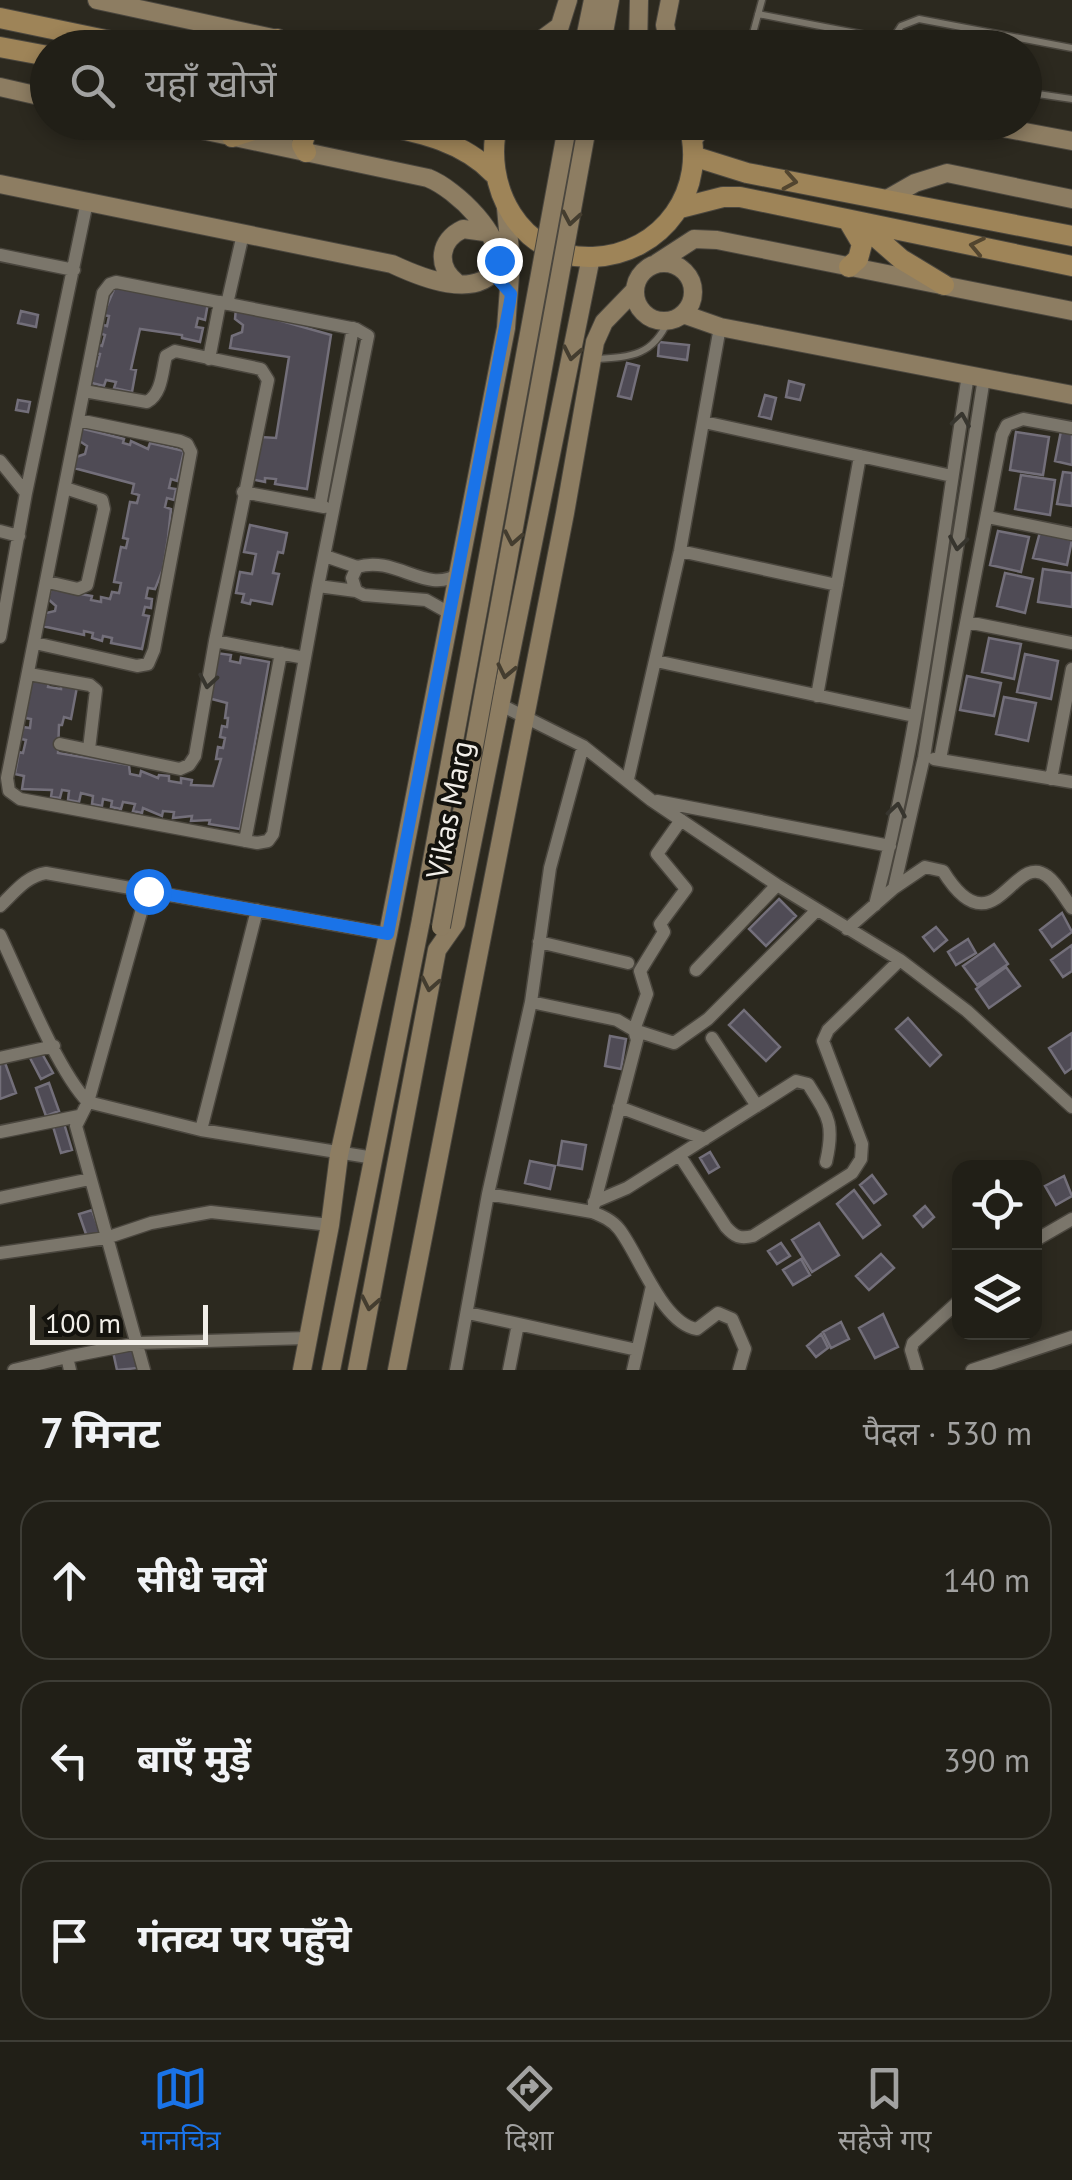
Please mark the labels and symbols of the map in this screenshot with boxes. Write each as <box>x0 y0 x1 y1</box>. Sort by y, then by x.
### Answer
one-way arrow <box>781 169 798 190</box>
one-way arrow <box>561 210 582 227</box>
one-way arrow <box>968 237 985 258</box>
route end <box>477 238 523 284</box>
one-way arrow <box>562 344 583 361</box>
one-way arrow <box>949 412 970 429</box>
one-way arrow <box>504 530 525 547</box>
one-way arrow <box>948 535 969 551</box>
one-way arrow <box>497 662 518 679</box>
one-way arrow <box>198 673 219 689</box>
street label: Vikas Marg <box>416 737 481 883</box>
one-way arrow <box>886 802 907 818</box>
route start <box>126 869 172 915</box>
one-way arrow <box>420 976 441 992</box>
one-way arrow <box>360 1295 381 1312</box>
scale bar <box>30 1300 208 1344</box>

